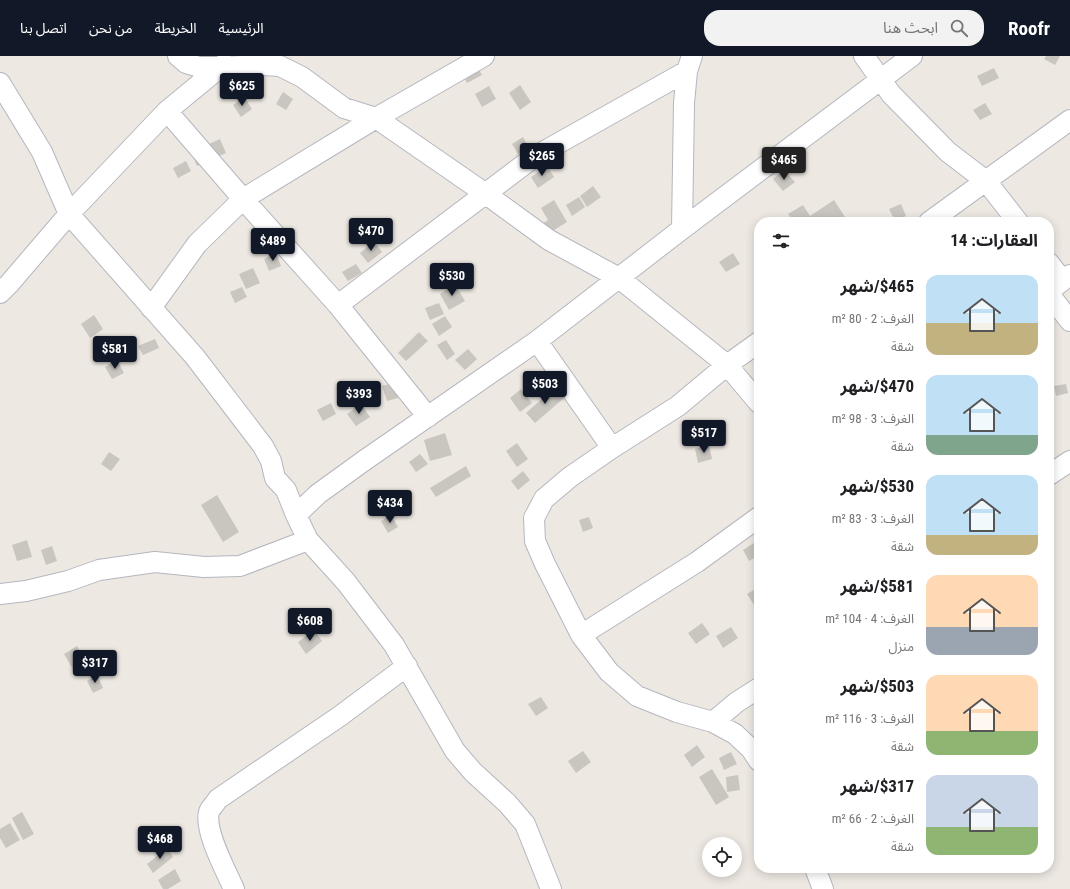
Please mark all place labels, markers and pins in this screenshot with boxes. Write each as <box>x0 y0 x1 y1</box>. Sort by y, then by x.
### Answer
pin: $625 <box>218 73 266 107</box>
pin: $265 <box>518 143 566 177</box>
pin: $465 <box>760 147 808 181</box>
pin: $470 <box>347 218 395 252</box>
pin: $489 <box>249 228 297 262</box>
pin: $530 <box>428 263 476 297</box>
pin: $581 <box>91 336 139 370</box>
pin: $503 <box>521 371 569 405</box>
pin: $393 <box>335 381 383 415</box>
pin: $517 <box>680 420 728 454</box>
pin: $434 <box>366 490 414 524</box>
pin: $608 <box>286 608 334 642</box>
pin: $317 <box>71 650 119 684</box>
pin: $468 <box>136 826 184 860</box>

